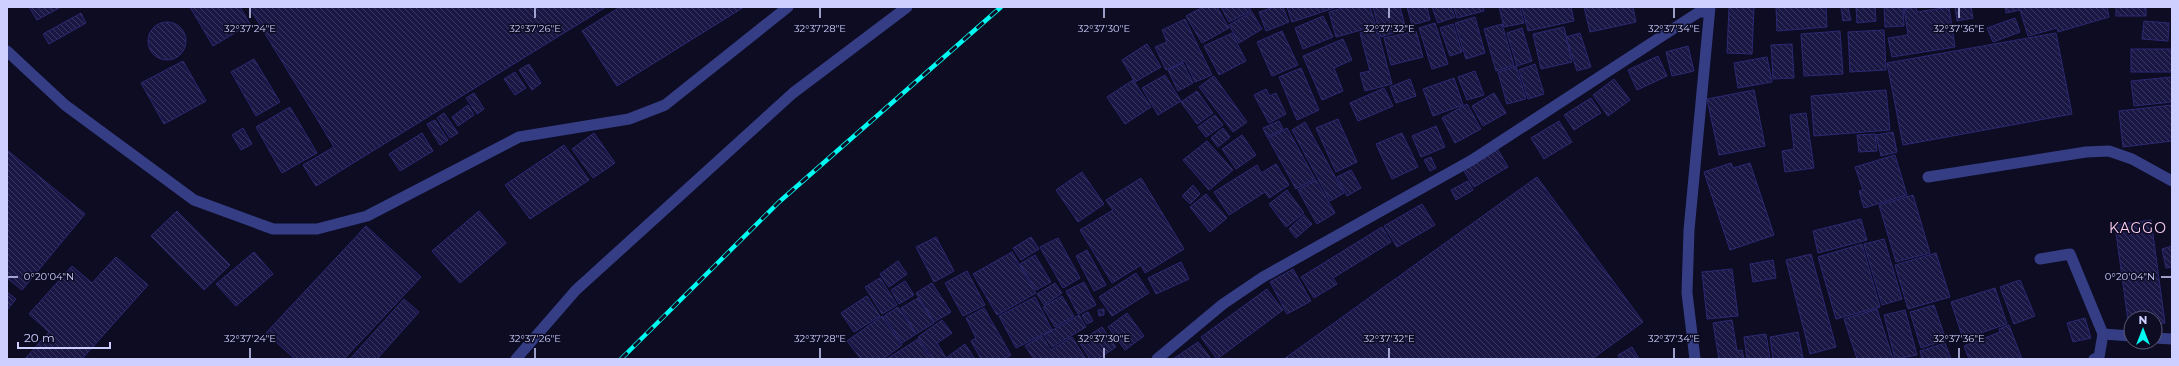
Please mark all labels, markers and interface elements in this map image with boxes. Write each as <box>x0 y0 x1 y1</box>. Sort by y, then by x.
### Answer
text: 32°37'24"E <box>224 22 276 35</box>
text: 32°37'26"E <box>509 22 561 35</box>
text: 32°37'28"E <box>794 22 846 35</box>
text: 32°37'30"E <box>1078 22 1130 35</box>
text: 32°37'32"E <box>1363 22 1415 35</box>
text: 32°37'34"E <box>1648 22 1700 35</box>
text: 32°37'36"E <box>1933 22 1985 35</box>
district label: KAGGO <box>2109 219 2167 237</box>
text: 0°20'04"N <box>24 270 74 283</box>
text: 0°20'04"N <box>2105 270 2155 283</box>
north arrow <box>2123 310 2163 350</box>
text: N <box>2139 313 2147 327</box>
scale bar <box>18 324 110 350</box>
text: 20 m <box>24 330 55 345</box>
text: 32°37'24"E <box>224 332 276 345</box>
text: 32°37'26"E <box>509 332 561 345</box>
text: 32°37'28"E <box>794 332 846 345</box>
text: 32°37'30"E <box>1078 332 1130 345</box>
text: 32°37'32"E <box>1363 332 1415 345</box>
text: 32°37'34"E <box>1648 332 1700 345</box>
text: 32°37'36"E <box>1933 332 1985 345</box>

